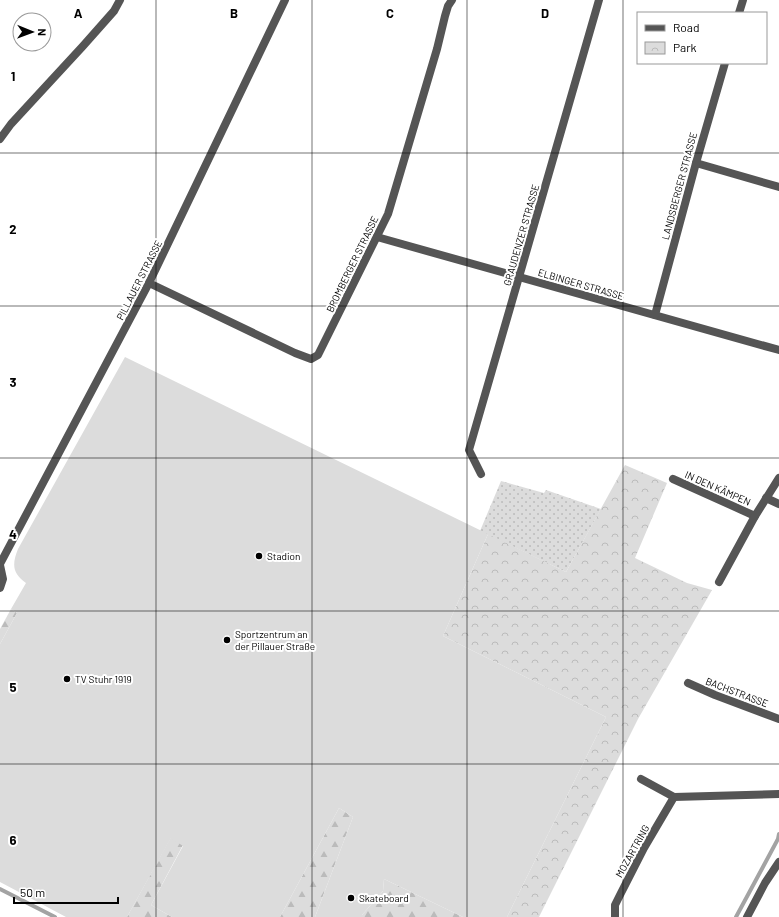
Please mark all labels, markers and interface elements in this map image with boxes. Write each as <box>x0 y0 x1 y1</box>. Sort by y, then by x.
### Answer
text: A <box>74 5 83 21</box>
text: B <box>230 5 238 21</box>
text: C <box>386 5 394 21</box>
text: D <box>541 5 549 21</box>
north arrow <box>12 12 52 52</box>
legend <box>637 12 767 64</box>
text: Road <box>673 20 700 34</box>
text: N <box>36 28 49 36</box>
text: Park <box>673 40 697 54</box>
text: 1 <box>11 68 15 84</box>
street label: LANDSBERGER STRASSE <box>659 131 699 241</box>
street label: GRAUDENZER STRASSE <box>501 183 541 287</box>
street label: BROMBERGER STRASSE <box>323 214 381 314</box>
text: 2 <box>9 221 17 237</box>
street label: PILLAUER STRASSE <box>114 238 164 322</box>
street label: ELBINGER STRASSE <box>537 266 625 302</box>
text: 3 <box>9 374 17 390</box>
street label: IN DEN KÄMPEN <box>683 468 753 508</box>
text: 4 <box>9 526 17 542</box>
place label: Stadion <box>267 550 300 562</box>
marker: Stadion <box>254 551 264 561</box>
place label: Sportzentrum an der Pillauer Straße <box>235 628 315 652</box>
marker: Sportzentrum an der Pillauer Straße <box>222 635 232 645</box>
place label: TV Stuhr 1919 <box>75 673 132 685</box>
marker: TV Stuhr 1919 <box>62 674 72 684</box>
street label: BACHSTRASSE <box>704 675 770 709</box>
text: 5 <box>9 679 17 695</box>
street label: MOZARTRING <box>613 823 651 879</box>
text: 6 <box>10 832 17 848</box>
scale bar <box>14 879 118 905</box>
text: 50 m <box>20 885 45 899</box>
place label: Skateboard <box>359 892 409 904</box>
marker: Skateboard <box>346 893 356 903</box>

